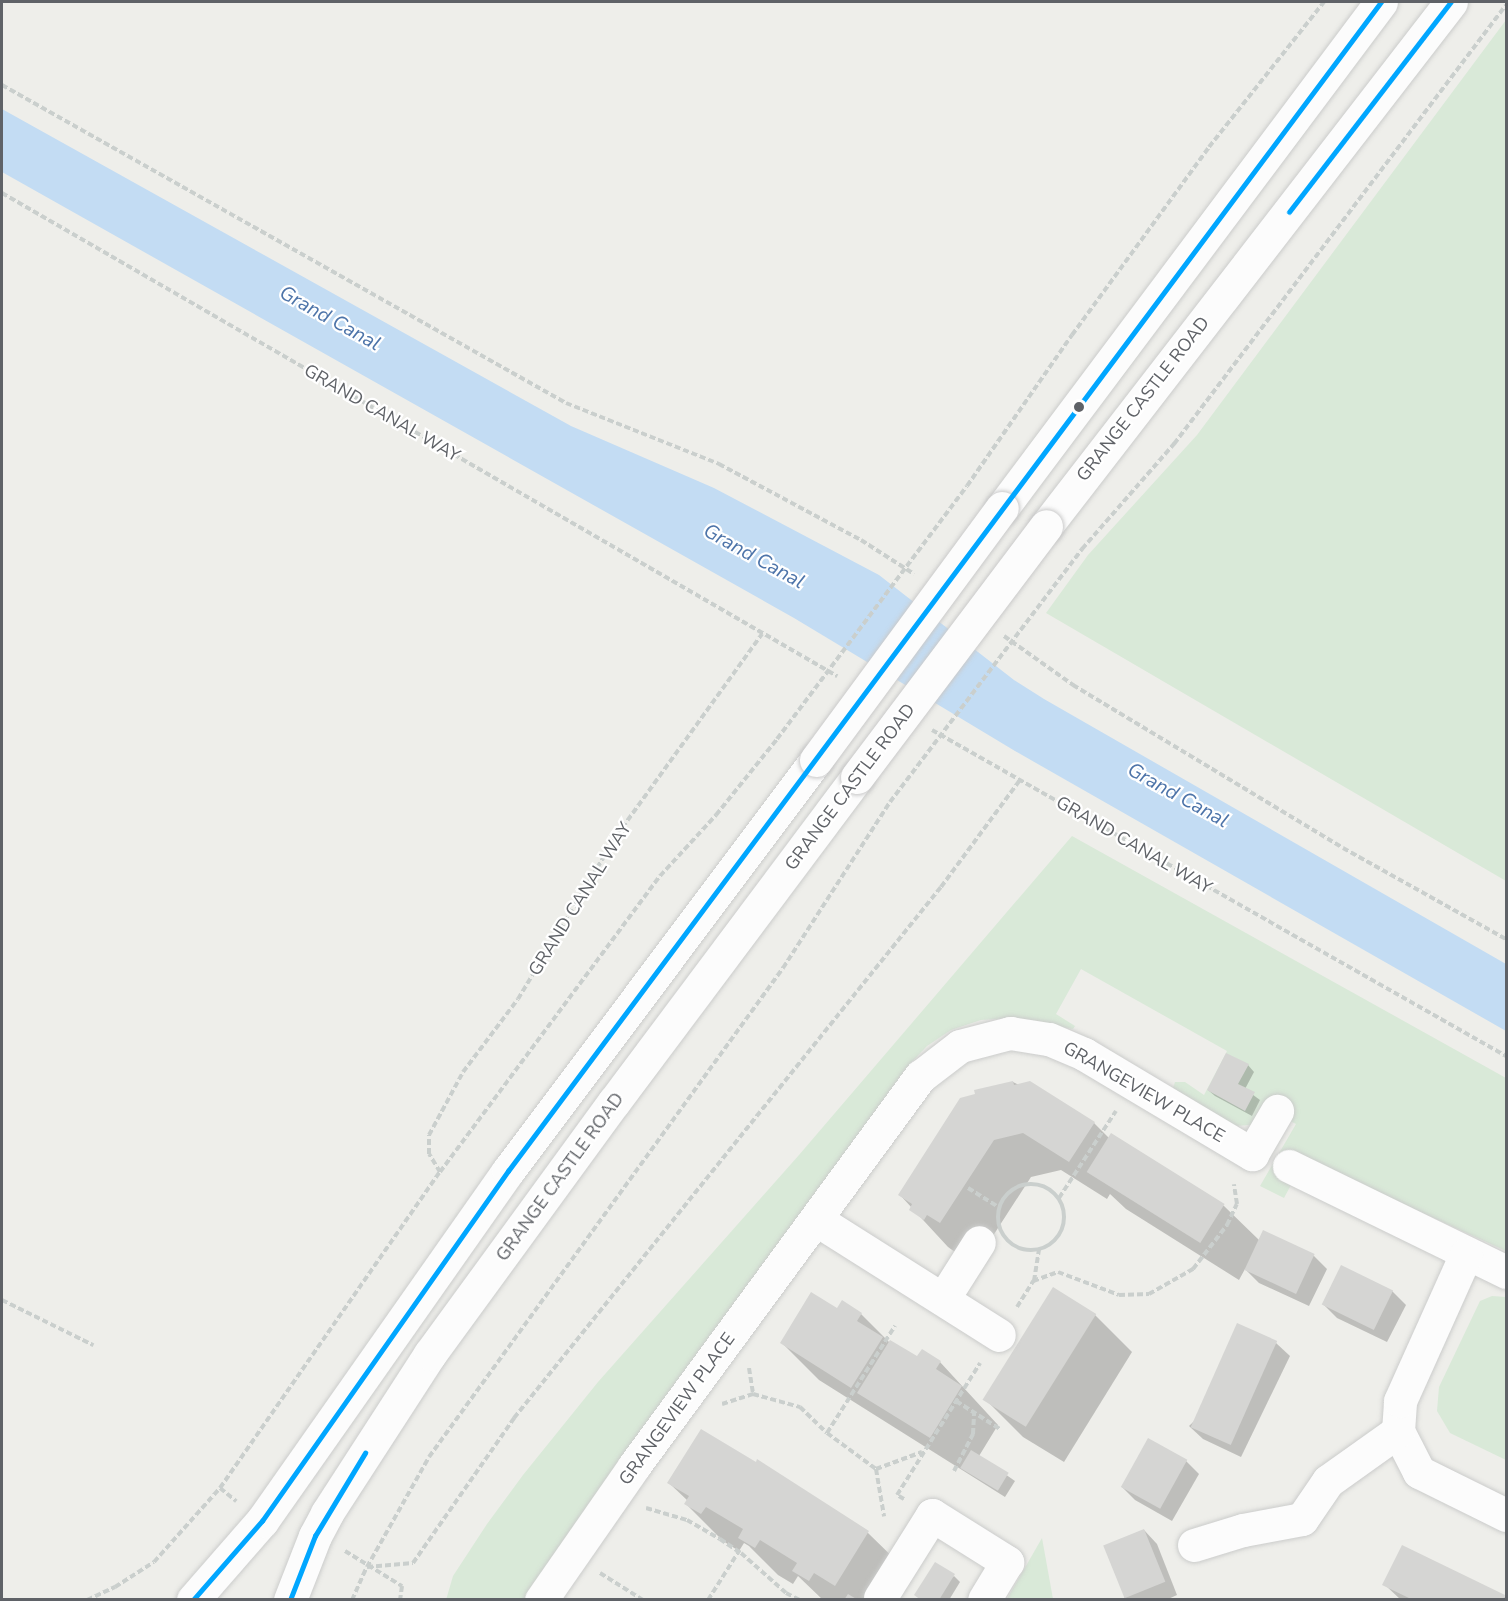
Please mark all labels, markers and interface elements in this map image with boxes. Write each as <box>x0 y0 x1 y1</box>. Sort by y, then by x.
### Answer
water label: Grand Canal <box>275 280 385 356</box>
street label: GRANGE CASTLE ROAD <box>1072 312 1214 486</box>
street label: GRAND CANAL WAY <box>300 359 464 467</box>
unlabelled marker <box>1073 401 1085 413</box>
water label: Grand Canal <box>699 518 809 594</box>
street label: GRANGE CASTLE ROAD <box>780 699 920 875</box>
water label: Grand Canal <box>1123 757 1233 833</box>
street label: GRAND CANAL WAY <box>1052 791 1216 899</box>
street label: GRAND CANAL WAY <box>524 818 636 980</box>
street label: GRANGEVIEW PLACE <box>1059 1037 1229 1147</box>
street label: GRANGE CASTLE ROAD <box>492 1089 628 1265</box>
street label: GRANGEVIEW PLACE <box>615 1329 739 1489</box>

